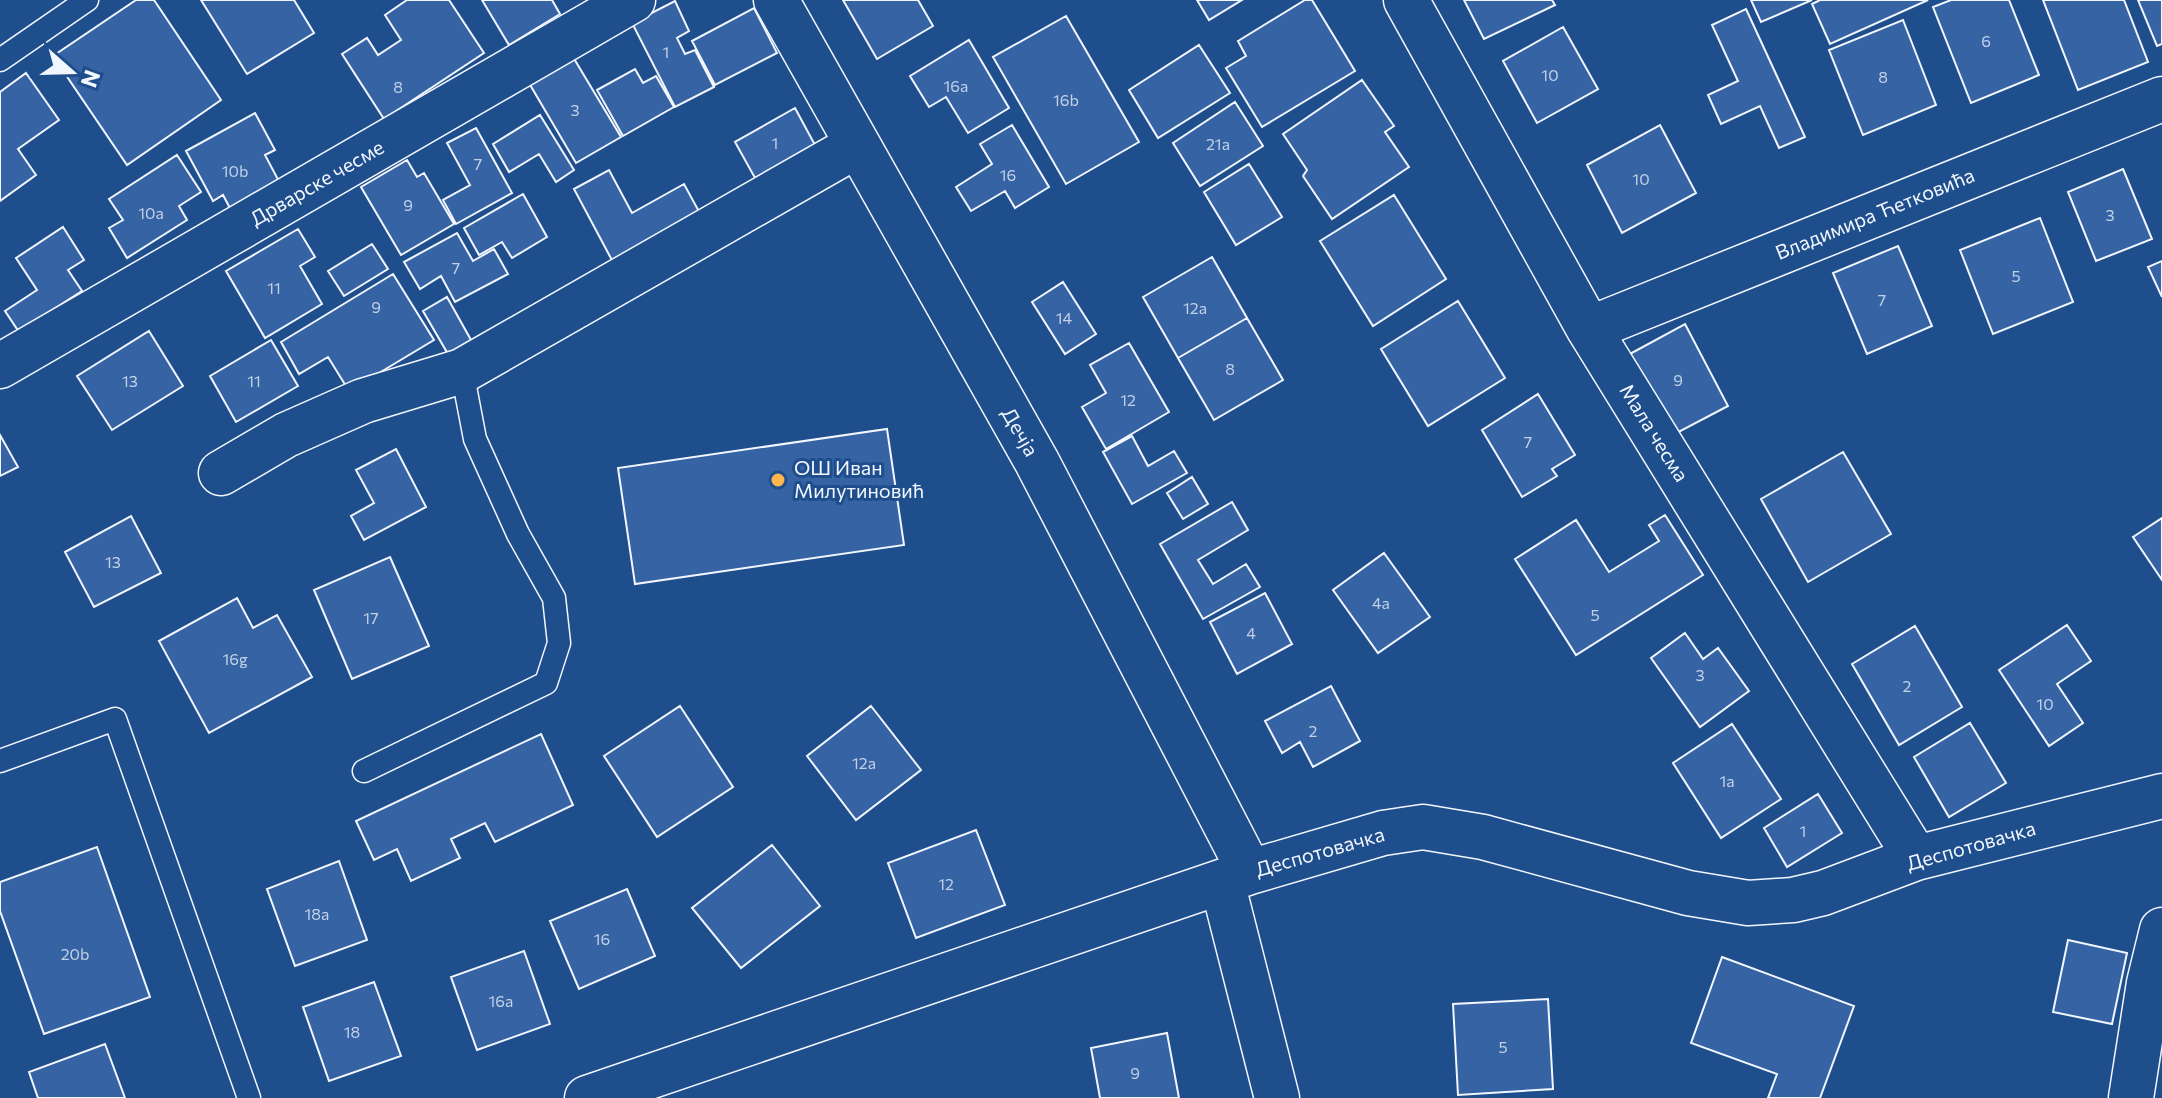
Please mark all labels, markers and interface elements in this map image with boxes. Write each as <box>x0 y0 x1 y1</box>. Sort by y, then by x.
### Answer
house number: 6 <box>1981 31 1991 50</box>
north arrow <box>32 32 112 112</box>
house number: 1 <box>663 42 669 61</box>
house number: 10 <box>1541 65 1559 84</box>
text: N <box>76 67 107 91</box>
house number: 8 <box>1878 67 1888 86</box>
house number: 16a <box>944 76 968 95</box>
house number: 8 <box>393 77 403 96</box>
house number: 16b <box>1053 90 1079 109</box>
house number: 3 <box>570 100 580 119</box>
house number: 1 <box>772 133 778 152</box>
street label: Дрварске чесме <box>245 134 388 230</box>
house number: 21a <box>1206 134 1230 153</box>
house number: 7 <box>474 154 482 173</box>
house number: 10b <box>222 161 248 180</box>
street label: Владимира Ћетковића <box>1772 162 1978 264</box>
house number: 16 <box>1000 165 1016 184</box>
house number: 10 <box>1632 169 1650 188</box>
house number: 9 <box>403 195 413 214</box>
house number: 10a <box>138 203 164 222</box>
house number: 3 <box>2105 205 2115 224</box>
house number: 7 <box>452 258 460 277</box>
house number: 5 <box>2011 266 2021 285</box>
house number: 11 <box>267 278 281 297</box>
house number: 7 <box>1878 290 1886 309</box>
house number: 9 <box>371 297 381 316</box>
house number: 12a <box>1183 298 1207 317</box>
house number: 14 <box>1056 308 1073 327</box>
house number: 8 <box>1225 359 1235 378</box>
house number: 9 <box>1673 370 1683 389</box>
house number: 13 <box>122 371 138 390</box>
house number: 11 <box>247 371 261 390</box>
street label: Мала чесма <box>1615 379 1694 486</box>
house number: 12 <box>1120 390 1136 409</box>
street label: Дечја <box>997 403 1044 460</box>
house number: 7 <box>1524 432 1532 451</box>
place label: ОШ Иван Милутиновић <box>794 455 924 502</box>
marker: ОШ Иван Милутиновић <box>769 471 787 489</box>
house number: 13 <box>105 552 121 571</box>
house number: 4a <box>1372 593 1390 612</box>
house number: 5 <box>1590 605 1600 624</box>
house number: 17 <box>363 608 379 627</box>
house number: 4 <box>1246 623 1256 642</box>
house number: 16g <box>222 649 248 668</box>
house number: 3 <box>1695 665 1705 684</box>
house number: 2 <box>1903 676 1912 695</box>
house number: 10 <box>2036 694 2054 713</box>
house number: 2 <box>1309 721 1318 740</box>
house number: 12a <box>852 753 876 772</box>
house number: 1a <box>1719 771 1735 790</box>
street label: Деспотовачка <box>1903 815 2038 875</box>
street label: Деспотовачка <box>1252 821 1387 881</box>
house number: 1 <box>1800 821 1806 840</box>
house number: 12 <box>938 874 954 893</box>
house number: 18a <box>305 904 329 923</box>
house number: 16 <box>594 929 610 948</box>
house number: 20b <box>61 944 89 963</box>
house number: 16a <box>489 991 513 1010</box>
house number: 18 <box>344 1022 360 1041</box>
house number: 5 <box>1498 1037 1508 1056</box>
house number: 9 <box>1130 1063 1140 1082</box>

